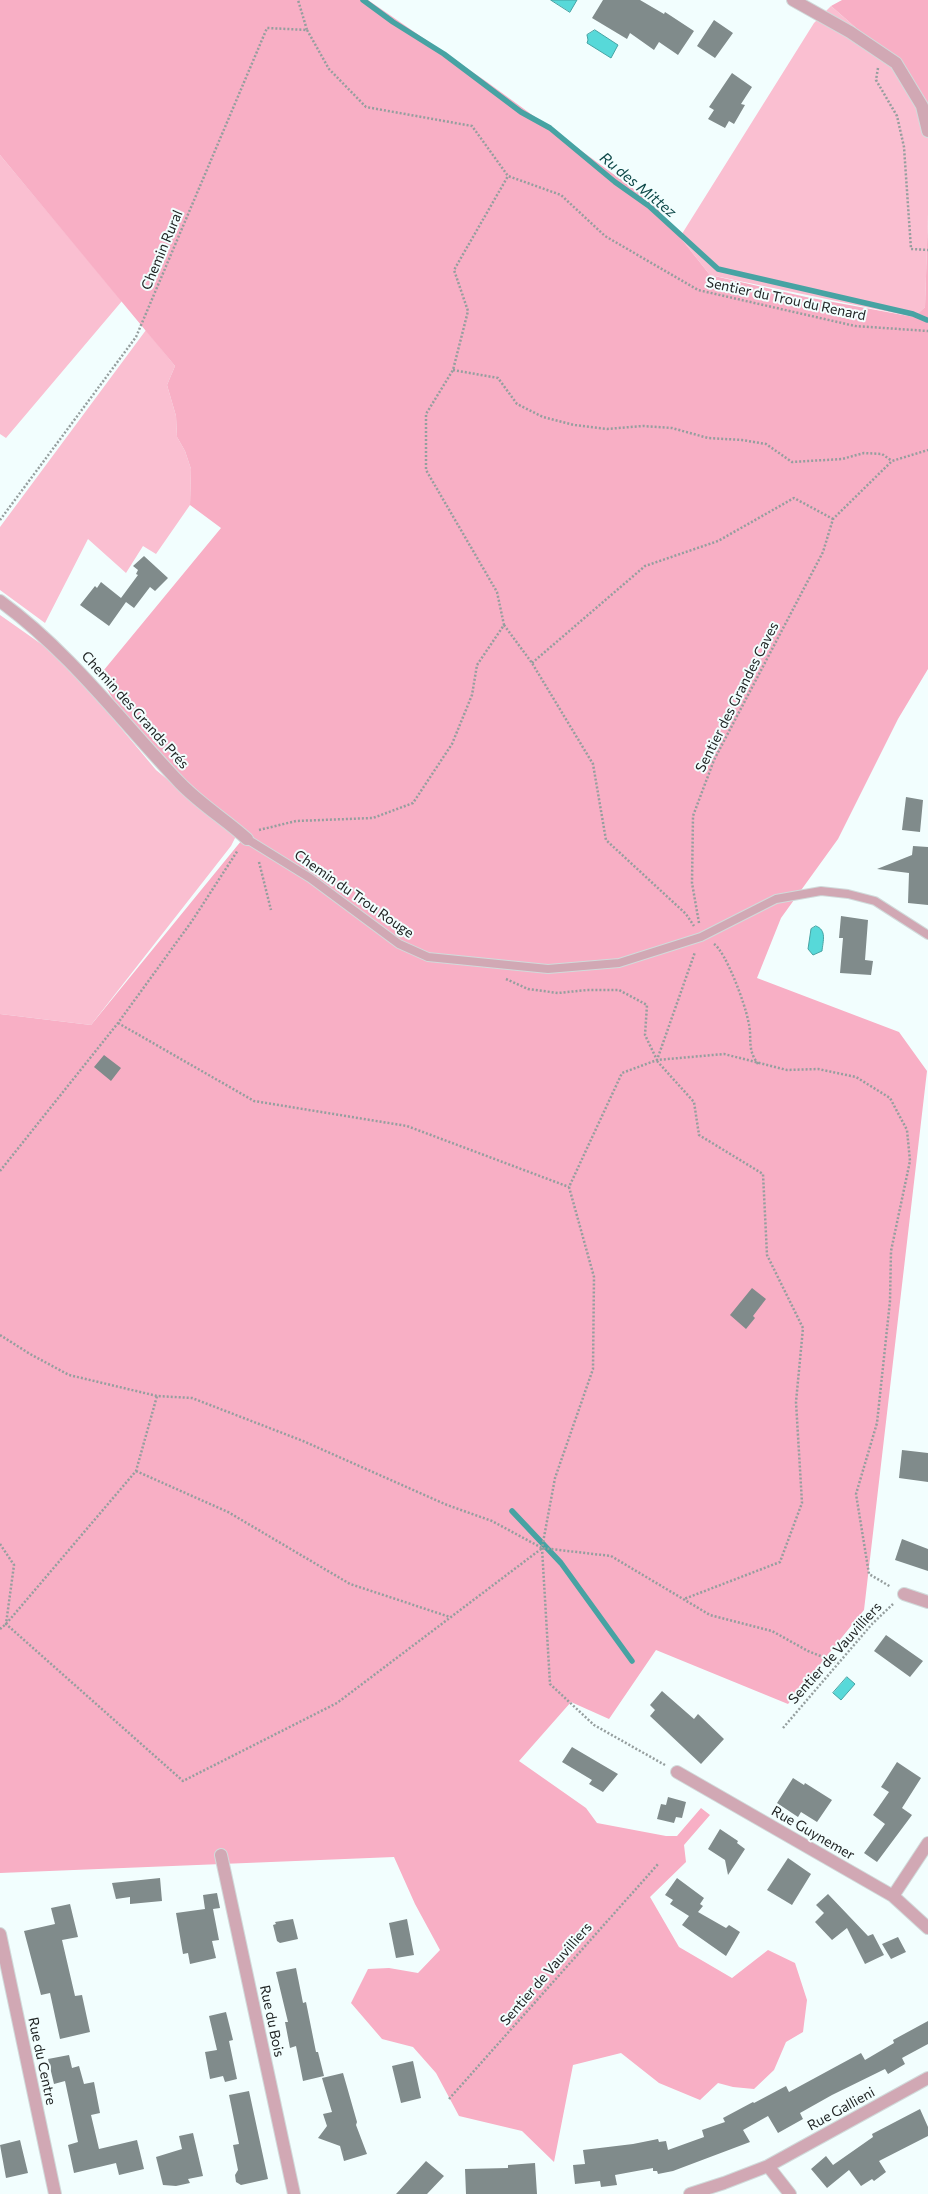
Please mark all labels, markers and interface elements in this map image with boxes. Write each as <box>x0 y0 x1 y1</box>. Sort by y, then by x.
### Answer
water label: Ru des Mittez <box>596 149 680 221</box>
street label: Chemin Rural <box>138 208 186 292</box>
street label: Sentier du Trou du Renard <box>705 274 867 324</box>
street label: Sentier des Grandes Caves <box>692 619 782 775</box>
street label: Chemin des Grands Prés <box>78 648 192 772</box>
street label: Chemin du Trou Rouge <box>291 846 417 942</box>
street label: Sentier de Vauvilliers <box>785 1599 885 1707</box>
street label: Rue Guynemer <box>768 1802 858 1864</box>
street label: Sentier de Vauvilliers <box>497 1919 595 2029</box>
street label: Rue du Bois <box>256 1983 288 2059</box>
street label: Rue du Centre <box>25 2016 59 2106</box>
street label: Rue Gallieni <box>804 2084 878 2134</box>

